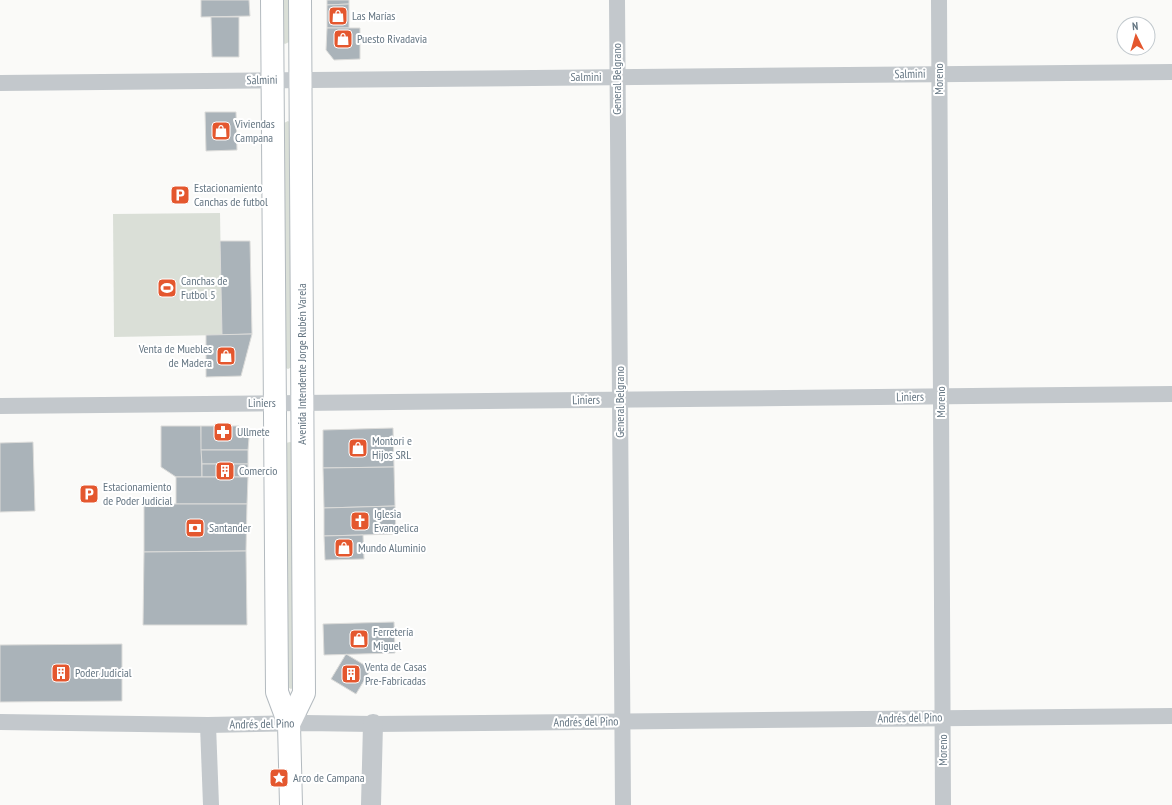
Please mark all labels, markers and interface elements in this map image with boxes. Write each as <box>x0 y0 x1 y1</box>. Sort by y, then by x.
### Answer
shop icon: Las Marías <box>327 5 349 27</box>
place label: Las Marías <box>352 8 395 23</box>
north arrow <box>1116 16 1156 56</box>
text: N <box>1132 19 1139 33</box>
shop icon: Puesto Rivadavia <box>332 28 354 50</box>
place label: Puesto Rivadavia <box>357 31 427 46</box>
street label: General Belgrano <box>609 43 624 115</box>
street label: Moreno <box>931 63 946 95</box>
street label: Salmini <box>894 66 926 81</box>
street label: Salmini <box>570 69 602 84</box>
street label: Salmini <box>246 72 278 87</box>
place label: Viviendas Campana <box>234 116 275 145</box>
shop icon: Viviendas Campana <box>210 120 232 142</box>
place label: Estacionamiento Canchas de futbol <box>194 180 268 209</box>
parking icon: Estacionamiento Canchas de futbol <box>169 184 191 206</box>
place label: Canchas de Futbol 5 <box>181 273 228 302</box>
sports icon: Canchas de Futbol 5 <box>156 277 178 299</box>
street label: Avenida Intendente Jorge Rubén Varela <box>294 283 309 445</box>
place label: Venta de Muebles de Madera <box>138 341 212 370</box>
shop icon: Venta de Muebles de Madera <box>215 345 237 367</box>
street label: General Belgrano <box>612 366 627 438</box>
street label: Moreno <box>933 386 948 418</box>
street label: Liniers <box>896 389 924 404</box>
street label: Liniers <box>572 392 600 407</box>
street label: Liniers <box>248 395 276 410</box>
pharmacy icon: Ullmete <box>212 421 234 443</box>
place label: Ullmete <box>237 424 270 439</box>
place label: Montori e Hijos SRL <box>372 433 412 462</box>
shop icon: Montori e Hijos SRL <box>347 437 369 459</box>
building icon: Comercio <box>214 460 236 482</box>
place label: Comercio <box>239 463 277 478</box>
place label: Estacionamiento de Poder Judicial <box>103 479 173 508</box>
parking icon: Estacionamiento de Poder Judicial <box>78 483 100 505</box>
place label: Iglesia Evangelica <box>374 506 419 535</box>
church icon: Iglesia Evangelica <box>349 510 371 532</box>
bank icon: Santander <box>184 517 206 539</box>
place label: Santander <box>209 520 252 535</box>
shop icon: Mundo Aluminio <box>333 537 355 559</box>
place label: Mundo Aluminio <box>358 540 426 555</box>
place label: Ferretería Miguel <box>373 624 413 653</box>
shop icon: Ferretería Miguel <box>348 628 370 650</box>
place label: Venta de Casas Pre-Fabricadas <box>364 659 427 688</box>
building icon: Poder Judicial <box>50 662 72 684</box>
building icon: Venta de Casas Pre-Fabricadas <box>340 663 362 685</box>
place label: Poder Judicial <box>75 665 132 680</box>
street label: Andrés del Pino <box>877 709 943 726</box>
street label: Andrés del Pino <box>553 713 619 730</box>
street label: Andrés del Pino <box>229 715 295 732</box>
street label: Moreno <box>935 734 950 766</box>
place icon: Arco de Campana <box>268 767 290 789</box>
place label: Arco de Campana <box>293 770 365 785</box>

